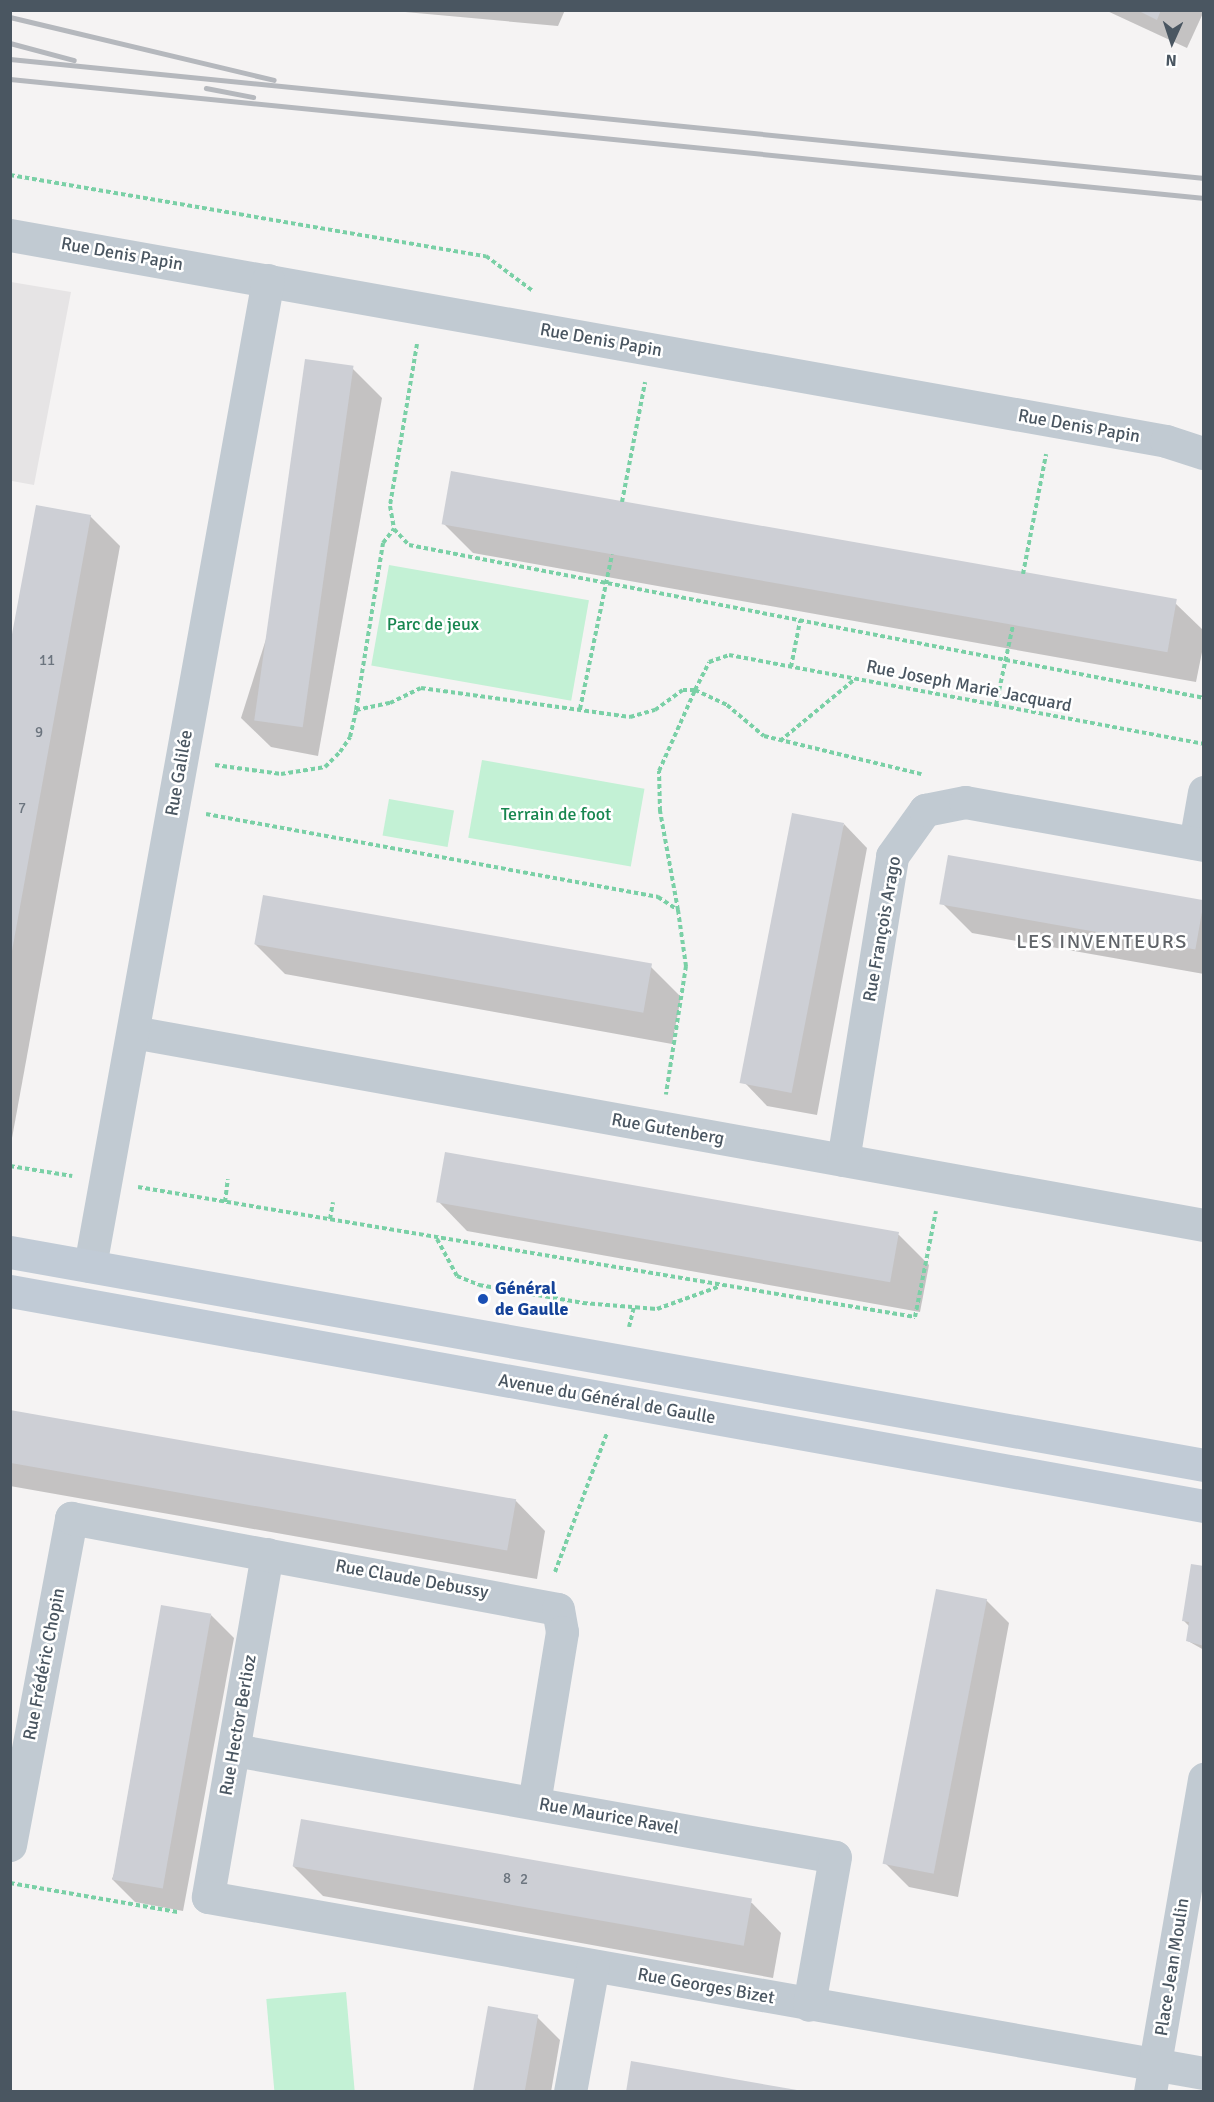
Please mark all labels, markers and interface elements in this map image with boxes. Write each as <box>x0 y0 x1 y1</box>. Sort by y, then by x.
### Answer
north arrow <box>1142 12 1202 72</box>
text: N <box>1165 50 1177 70</box>
street label: Rue Denis Papin <box>59 233 185 275</box>
street label: Rue Denis Papin <box>538 319 664 361</box>
street label: Rue Denis Papin <box>1016 405 1142 447</box>
park label: Parc de jeux <box>387 613 479 635</box>
house number: 11 <box>39 652 55 670</box>
street label: Rue Joseph Marie Jacquard <box>864 655 1074 717</box>
house number: 9 <box>35 724 43 742</box>
street label: Rue Galilée <box>161 728 197 818</box>
house number: 7 <box>18 800 26 818</box>
park label: Terrain de foot <box>501 803 611 825</box>
street label: Rue François Arago <box>859 855 905 1003</box>
district label: LES INVENTEURS <box>1016 929 1188 953</box>
street label: Rue Gutenberg <box>610 1108 726 1150</box>
place label: Général de Gaulle <box>495 1278 568 1320</box>
marker: Général de Gaulle <box>476 1292 490 1306</box>
street label: Avenue du Général de Gaulle <box>497 1369 717 1429</box>
street label: Rue Claude Debussy <box>334 1555 490 1603</box>
street label: Rue Frédéric Chopin <box>19 1586 69 1742</box>
street label: Rue Hector Berlioz <box>215 1653 261 1797</box>
street label: Rue Maurice Ravel <box>537 1793 681 1839</box>
house number: 8 <box>503 1870 511 1888</box>
house number: 2 <box>520 1871 528 1889</box>
street label: Place Jean Moulin <box>1150 1896 1194 2038</box>
street label: Rue Georges Bizet <box>636 1963 776 2009</box>

